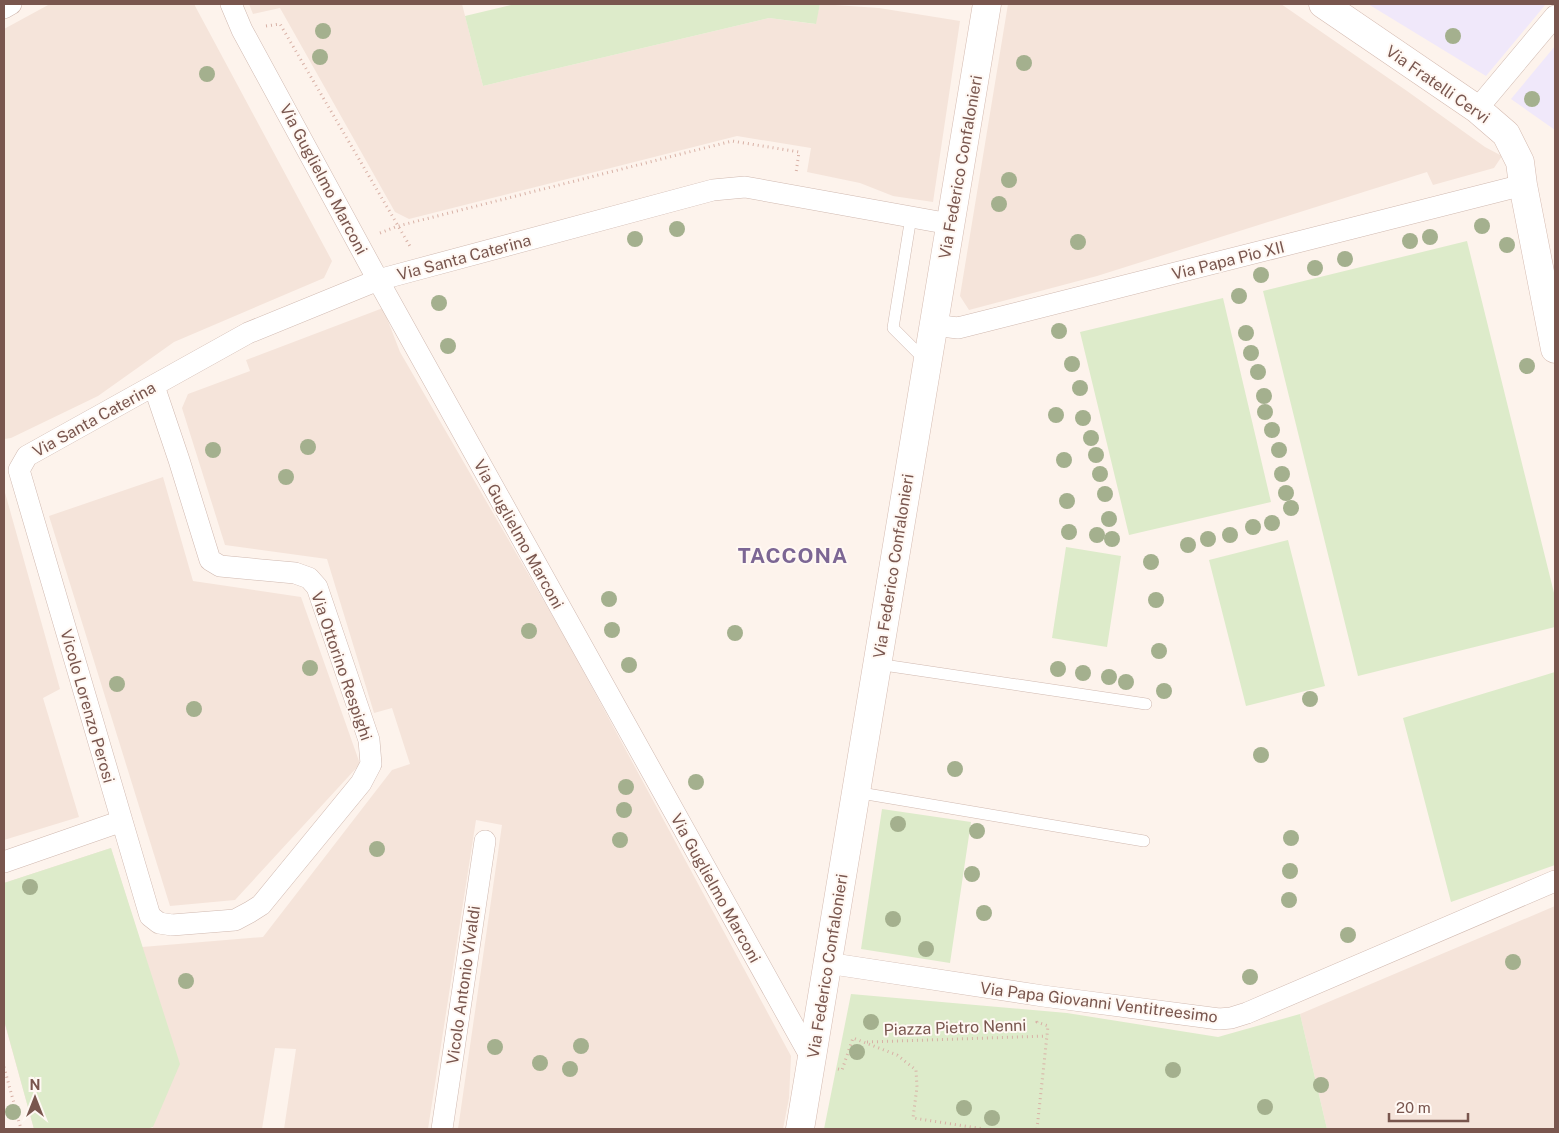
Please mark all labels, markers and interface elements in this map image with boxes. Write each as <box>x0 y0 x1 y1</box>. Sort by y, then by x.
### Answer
street label: Via Fratelli Cervi <box>1382 42 1493 127</box>
street label: Via Federico Confalonieri <box>935 74 986 260</box>
street label: Via Guglielmo Marconi <box>276 101 371 258</box>
street label: Via Santa Caterina <box>395 230 533 284</box>
street label: Via Papa Pio XII <box>1170 237 1286 284</box>
street label: Via Santa Caterina <box>29 378 159 461</box>
street label: Via Guglielmo Marconi <box>470 456 568 612</box>
street label: Via Federico Confalonieri <box>870 473 917 660</box>
district label: TACCONA <box>738 543 848 568</box>
street label: Via Ottorino Respighi <box>307 589 376 743</box>
street label: Vicolo Lorenzo Perosi <box>57 627 119 785</box>
street label: Via Guglielmo Marconi <box>667 810 765 966</box>
street label: Via Federico Confalonieri <box>804 873 851 1060</box>
street label: Vicolo Antonio Vivaldi <box>443 904 484 1066</box>
street label: Via Papa Giovanni Ventitreesimo <box>979 978 1219 1027</box>
street label: Piazza Pietro Nenni <box>883 1016 1027 1039</box>
north arrow <box>10 1073 60 1123</box>
text: N <box>30 1077 40 1093</box>
scale bar <box>1389 1090 1468 1122</box>
text: 20 m <box>1396 1099 1431 1116</box>

